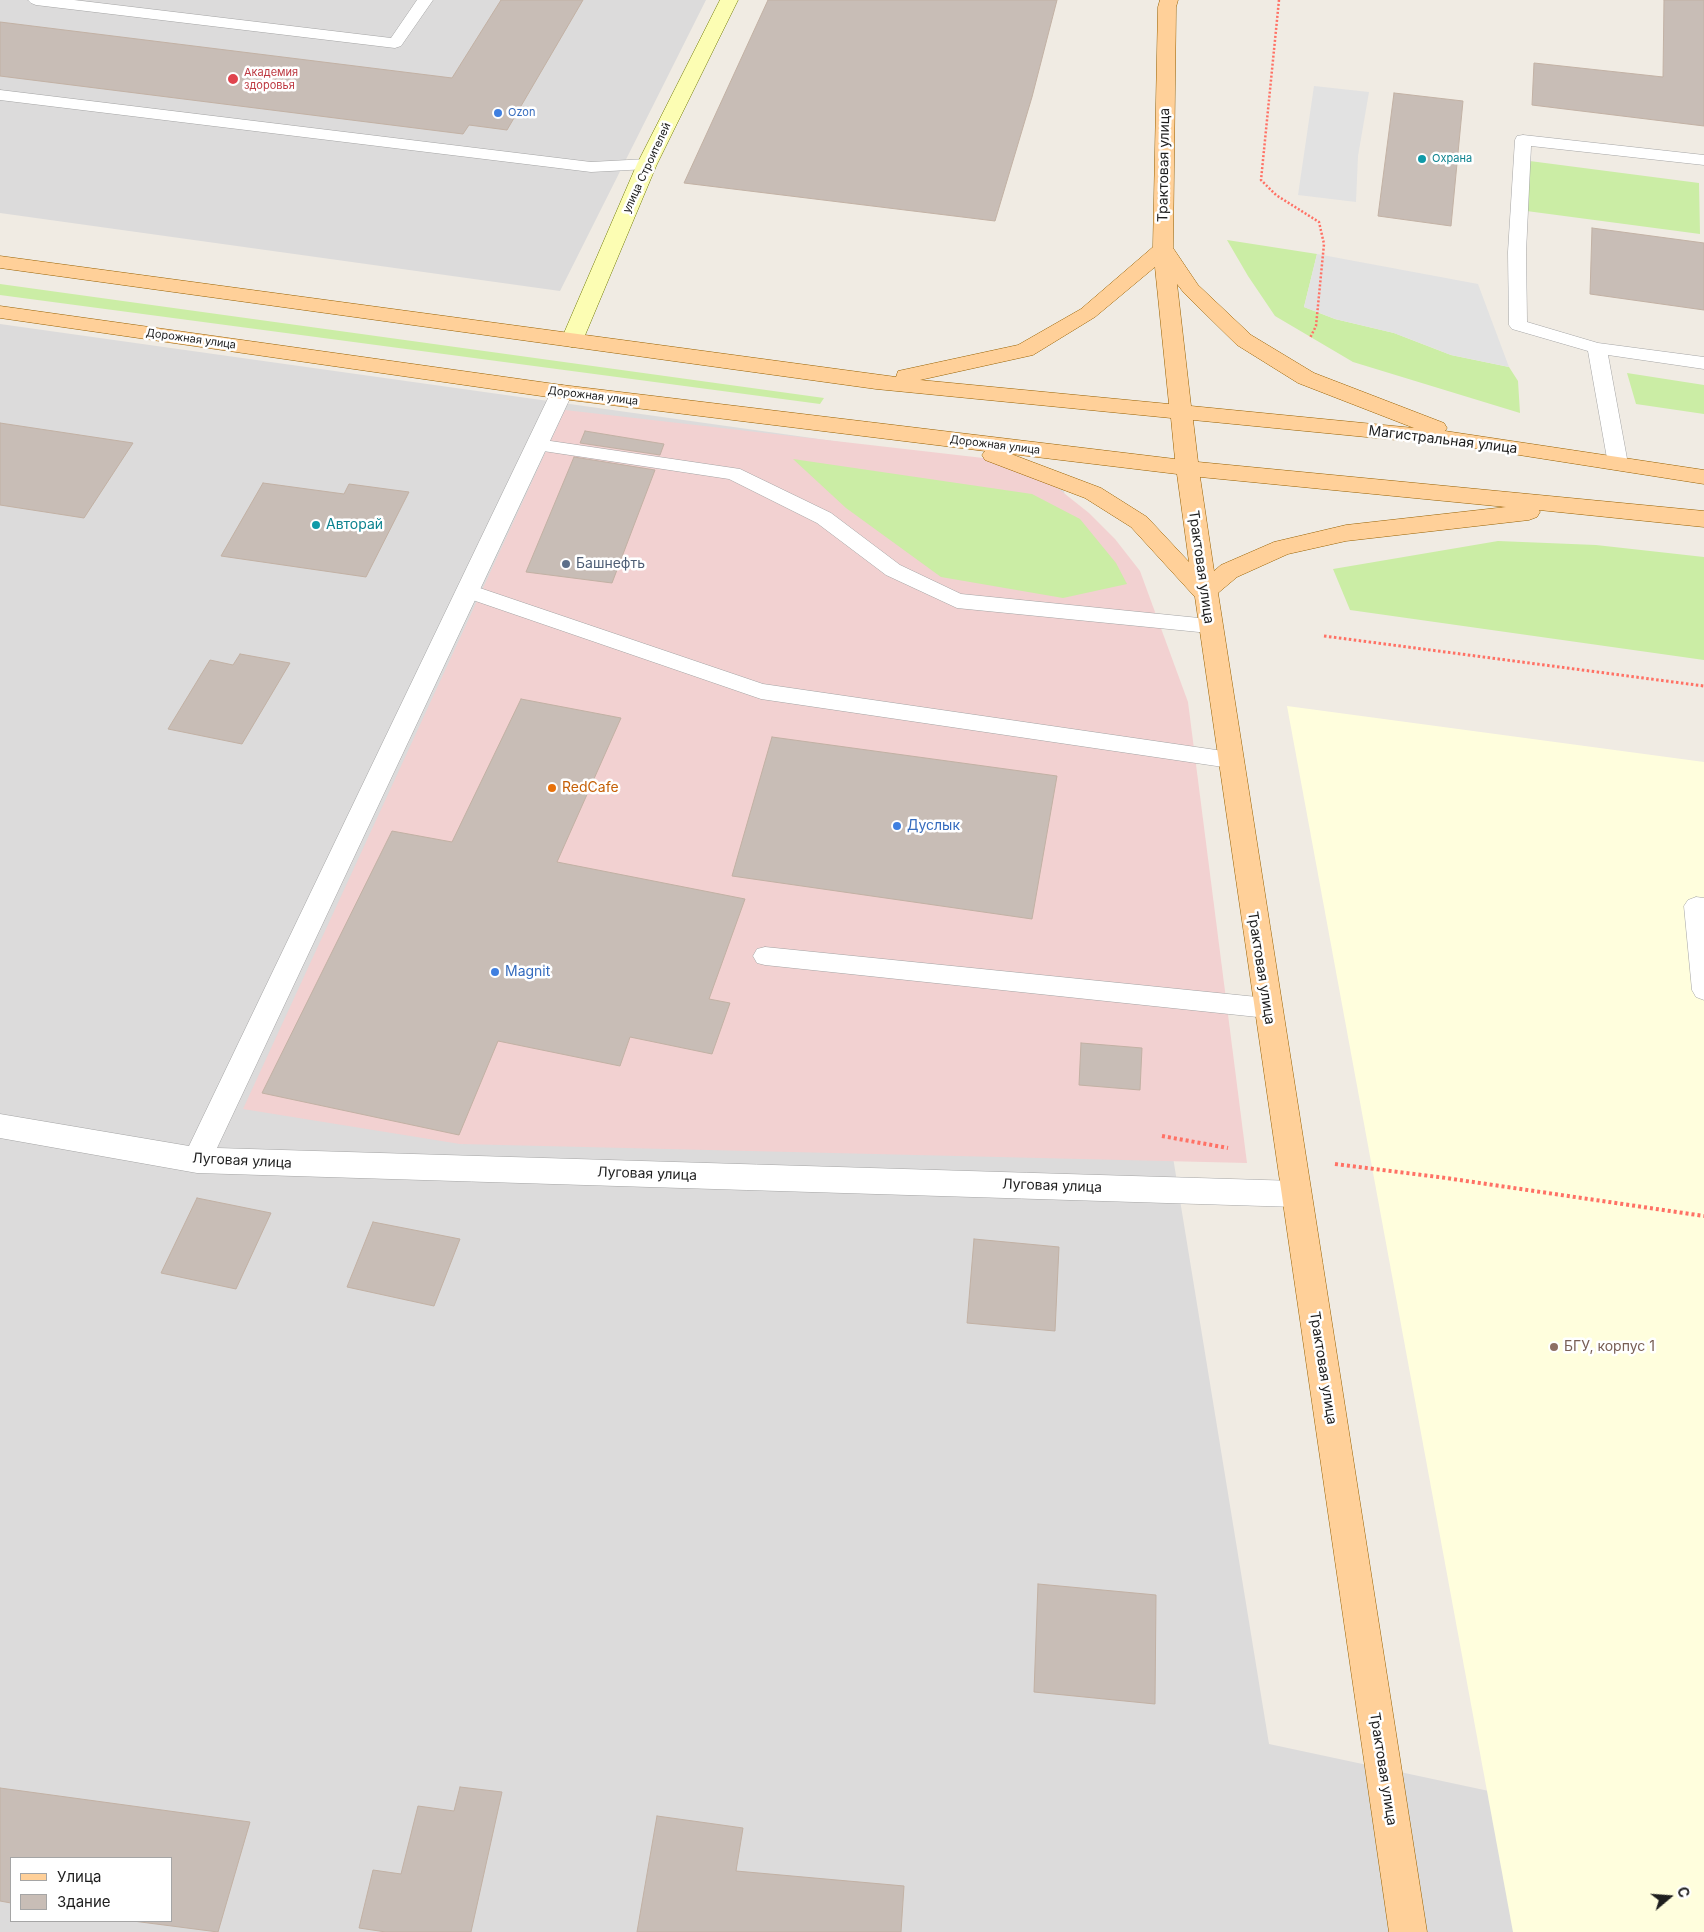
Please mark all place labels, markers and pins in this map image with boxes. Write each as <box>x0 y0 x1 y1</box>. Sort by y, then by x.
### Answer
place label: Академия здоровья <box>244 66 298 92</box>
marker: Академия здоровья <box>226 72 240 86</box>
place label: Ozon <box>508 106 535 120</box>
marker: Ozon <box>492 107 504 119</box>
place label: Охрана <box>1432 152 1472 166</box>
marker: Охрана <box>1416 153 1428 165</box>
place label: Авторай <box>326 517 383 533</box>
marker: Авторай <box>310 519 322 531</box>
place label: Башнефть <box>576 556 645 572</box>
marker: Башнефть <box>560 558 572 570</box>
place label: RedCafe <box>562 780 619 796</box>
marker: RedCafe <box>546 782 558 794</box>
place label: Дуслык <box>907 818 960 834</box>
marker: Дуслык <box>891 820 903 832</box>
place label: Magnit <box>505 964 550 980</box>
marker: Magnit <box>489 966 501 978</box>
place label: БГУ, корпус 1 <box>1564 1339 1655 1355</box>
marker: БГУ, корпус 1 <box>1548 1341 1560 1353</box>

